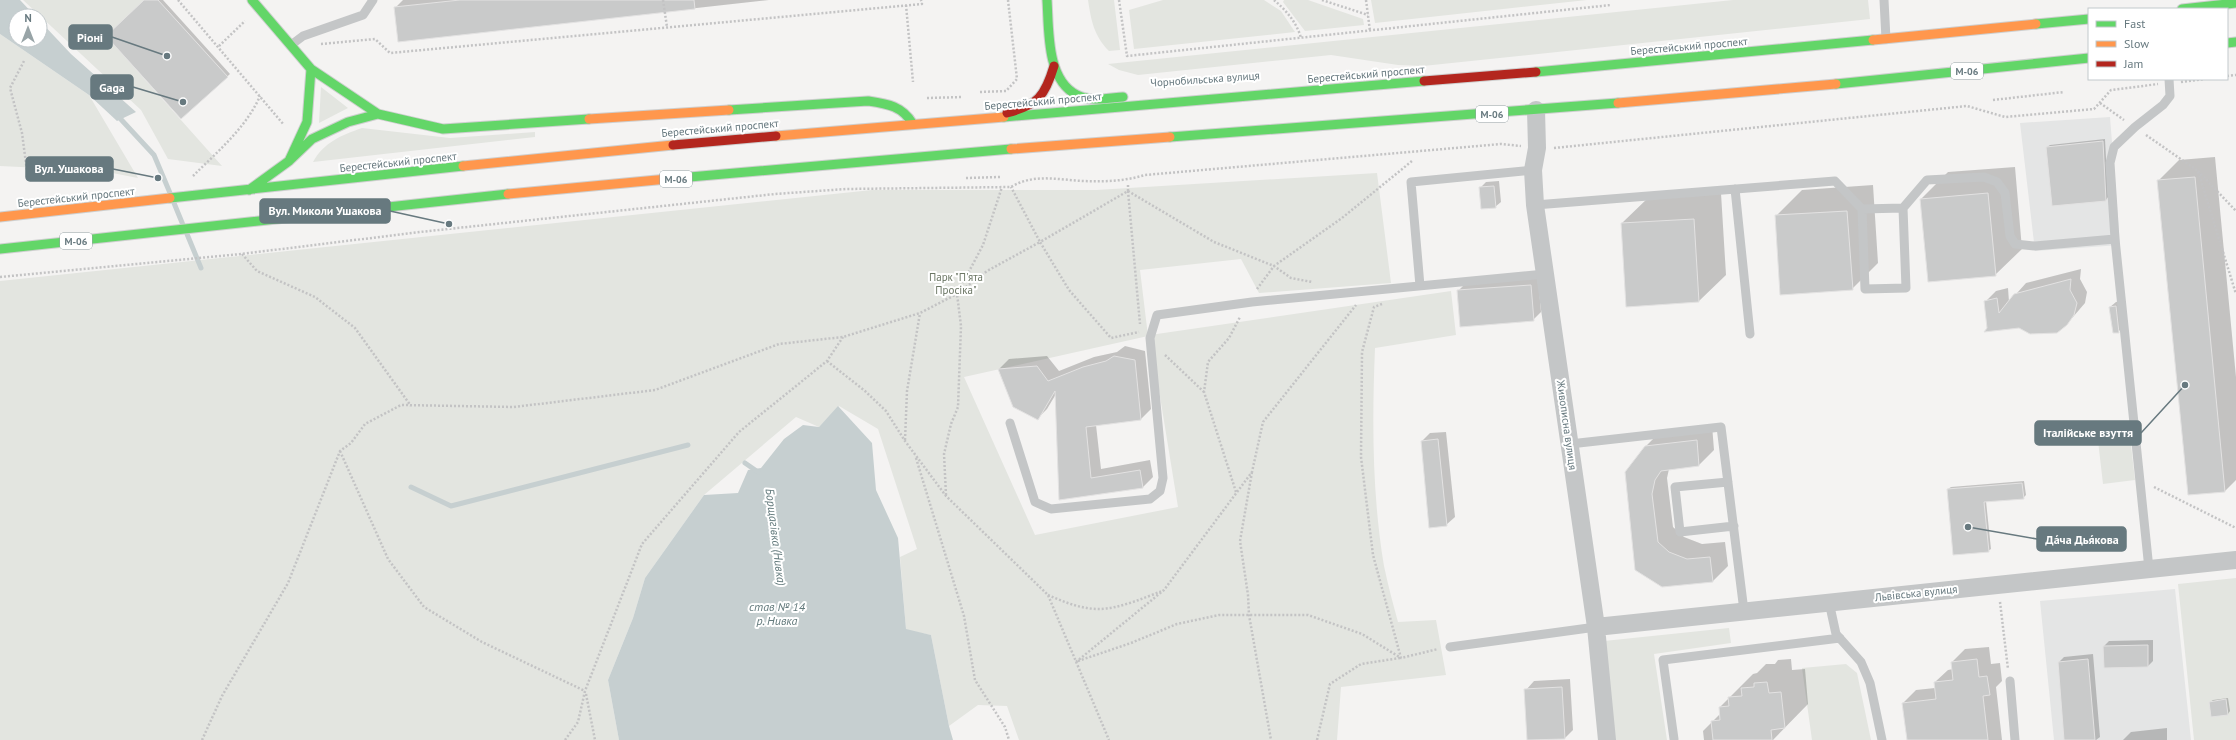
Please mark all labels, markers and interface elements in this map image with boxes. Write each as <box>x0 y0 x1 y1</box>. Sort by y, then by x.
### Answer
north arrow <box>8 8 48 48</box>
legend <box>2088 8 2228 80</box>
text: N <box>24 11 32 25</box>
text: Fast <box>2124 16 2145 31</box>
callout: Ріоні <box>69 25 112 49</box>
text: Ріоні <box>77 30 103 45</box>
street label: Берестейський проспект <box>1630 34 1749 58</box>
text: Slow <box>2124 36 2149 51</box>
text: Jam <box>2123 56 2143 71</box>
street label: Берестейський проспект <box>1307 62 1426 86</box>
road number: М-06 <box>1951 63 1983 79</box>
street label: Чорнобильська вулиця <box>1150 68 1260 90</box>
callout: Gaga <box>91 75 133 99</box>
text: Gaga <box>99 80 125 95</box>
street label: Берестейський проспект <box>984 89 1103 113</box>
road number: М-06 <box>1476 106 1508 122</box>
street label: Берестейський проспект <box>661 116 780 140</box>
street label: Берестейський проспект <box>339 149 458 175</box>
callout: Вул. Ушакова <box>26 157 113 181</box>
text: Вул. Ушакова <box>34 161 104 176</box>
road number: М-06 <box>660 171 692 187</box>
street label: Берестейський проспект <box>17 184 136 210</box>
callout: Вул. Миколи Ушакова <box>260 199 390 223</box>
text: Вул. Миколи Ушакова <box>268 203 382 218</box>
road number: М-06 <box>60 233 92 249</box>
park label: Парк "П'ята Просіка" <box>929 270 983 297</box>
street label: Живописна вулиця <box>1554 378 1580 471</box>
callout: Італійське взуття <box>2035 421 2141 445</box>
text: Італійське взуття <box>2043 425 2133 440</box>
water label: Борщагівка (Нивка) <box>763 487 789 587</box>
callout: Да́ча Дья́кова <box>2037 527 2126 551</box>
text: Да́ча Дья́кова <box>2045 532 2119 547</box>
street label: Львівська вулиця <box>1873 582 1958 604</box>
water label: став № 14 р. Нивка <box>749 599 806 628</box>

